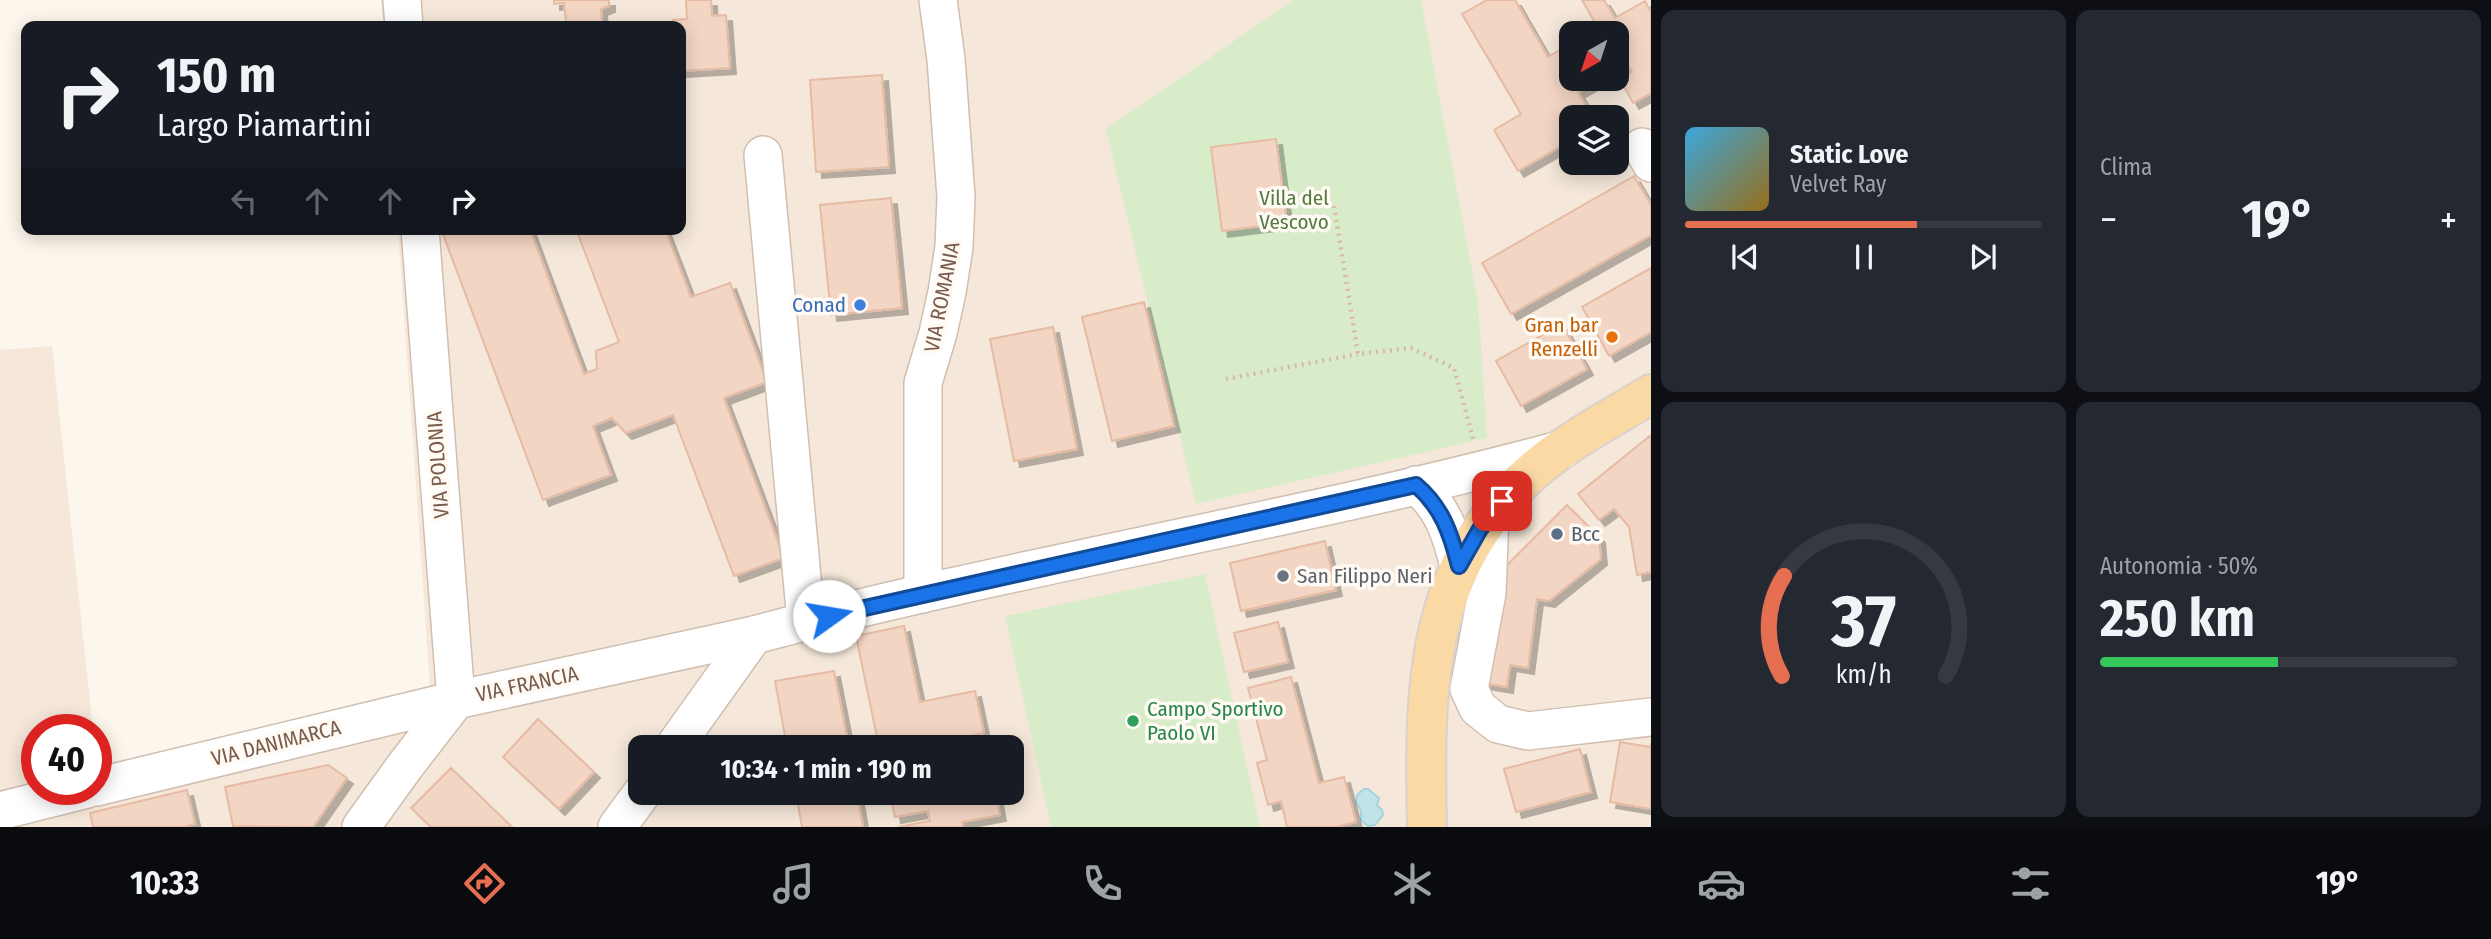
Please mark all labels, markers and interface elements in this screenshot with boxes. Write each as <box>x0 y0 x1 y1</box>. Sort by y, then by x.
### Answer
north arrow <box>1559 21 1629 91</box>
map controls <box>1559 21 1629 175</box>
text: 150 m <box>157 46 276 105</box>
icon: right <box>42 49 133 140</box>
button: layers <box>1559 105 1629 175</box>
text: Largo Piamartini <box>157 106 372 144</box>
text: Static Love <box>1790 139 1908 170</box>
text: Clima <box>2100 153 2152 181</box>
text: Velvet Ray <box>1790 170 1886 198</box>
icon: left <box>225 182 263 220</box>
icon: ahead <box>298 182 336 220</box>
icon: ahead <box>371 182 409 220</box>
icon: right <box>444 182 482 220</box>
park label: Villa del Vescovo <box>1259 185 1329 235</box>
text: 19° <box>2242 188 2315 251</box>
text: − <box>2100 197 2117 243</box>
text: + <box>2440 197 2457 243</box>
icon: previous <box>1726 238 1764 276</box>
icon: pause <box>1845 238 1883 276</box>
icon: next <box>1964 238 2002 276</box>
street label: VIA ROMANIA <box>919 240 965 354</box>
place label: Conad <box>792 292 846 318</box>
marker: Conad <box>852 297 868 313</box>
place label: Gran bar Renzelli <box>1524 312 1599 362</box>
marker: Gran bar Renzelli <box>1604 329 1620 345</box>
street label: VIA POLONIA <box>421 411 455 519</box>
pin <box>1472 471 1532 531</box>
icon: arrive <box>1483 482 1521 520</box>
place label: Bcc <box>1571 521 1600 547</box>
marker: Bcc <box>1549 526 1565 542</box>
text: Autonomia · 50% <box>2100 552 2258 580</box>
place label: San Filippo Neri <box>1297 563 1432 589</box>
marker: San Filippo Neri <box>1275 568 1291 584</box>
text: 37 <box>1830 578 1896 665</box>
position arrow <box>792 579 866 653</box>
text: 250 km <box>2100 587 2255 650</box>
text: km/h <box>1836 659 1891 689</box>
street label: VIA FRANCIA <box>474 660 580 708</box>
place label: Campo Sportivo Paolo VI <box>1147 696 1283 746</box>
marker: Campo Sportivo Paolo VI <box>1125 713 1141 729</box>
speed limit sign: 40 <box>21 714 112 805</box>
street label: VIA DANIMARCA <box>209 714 343 772</box>
text: 10:34 · 1 min · 190 m <box>720 754 932 785</box>
icon: directions <box>460 859 509 908</box>
icon: music <box>769 859 818 908</box>
icon: phone <box>1078 859 1127 908</box>
icon: climate <box>1388 859 1437 908</box>
icon: car <box>1697 859 1746 908</box>
icon: filters <box>2006 859 2055 908</box>
text: 10:33 <box>130 864 199 902</box>
text: 19° <box>2316 864 2361 902</box>

